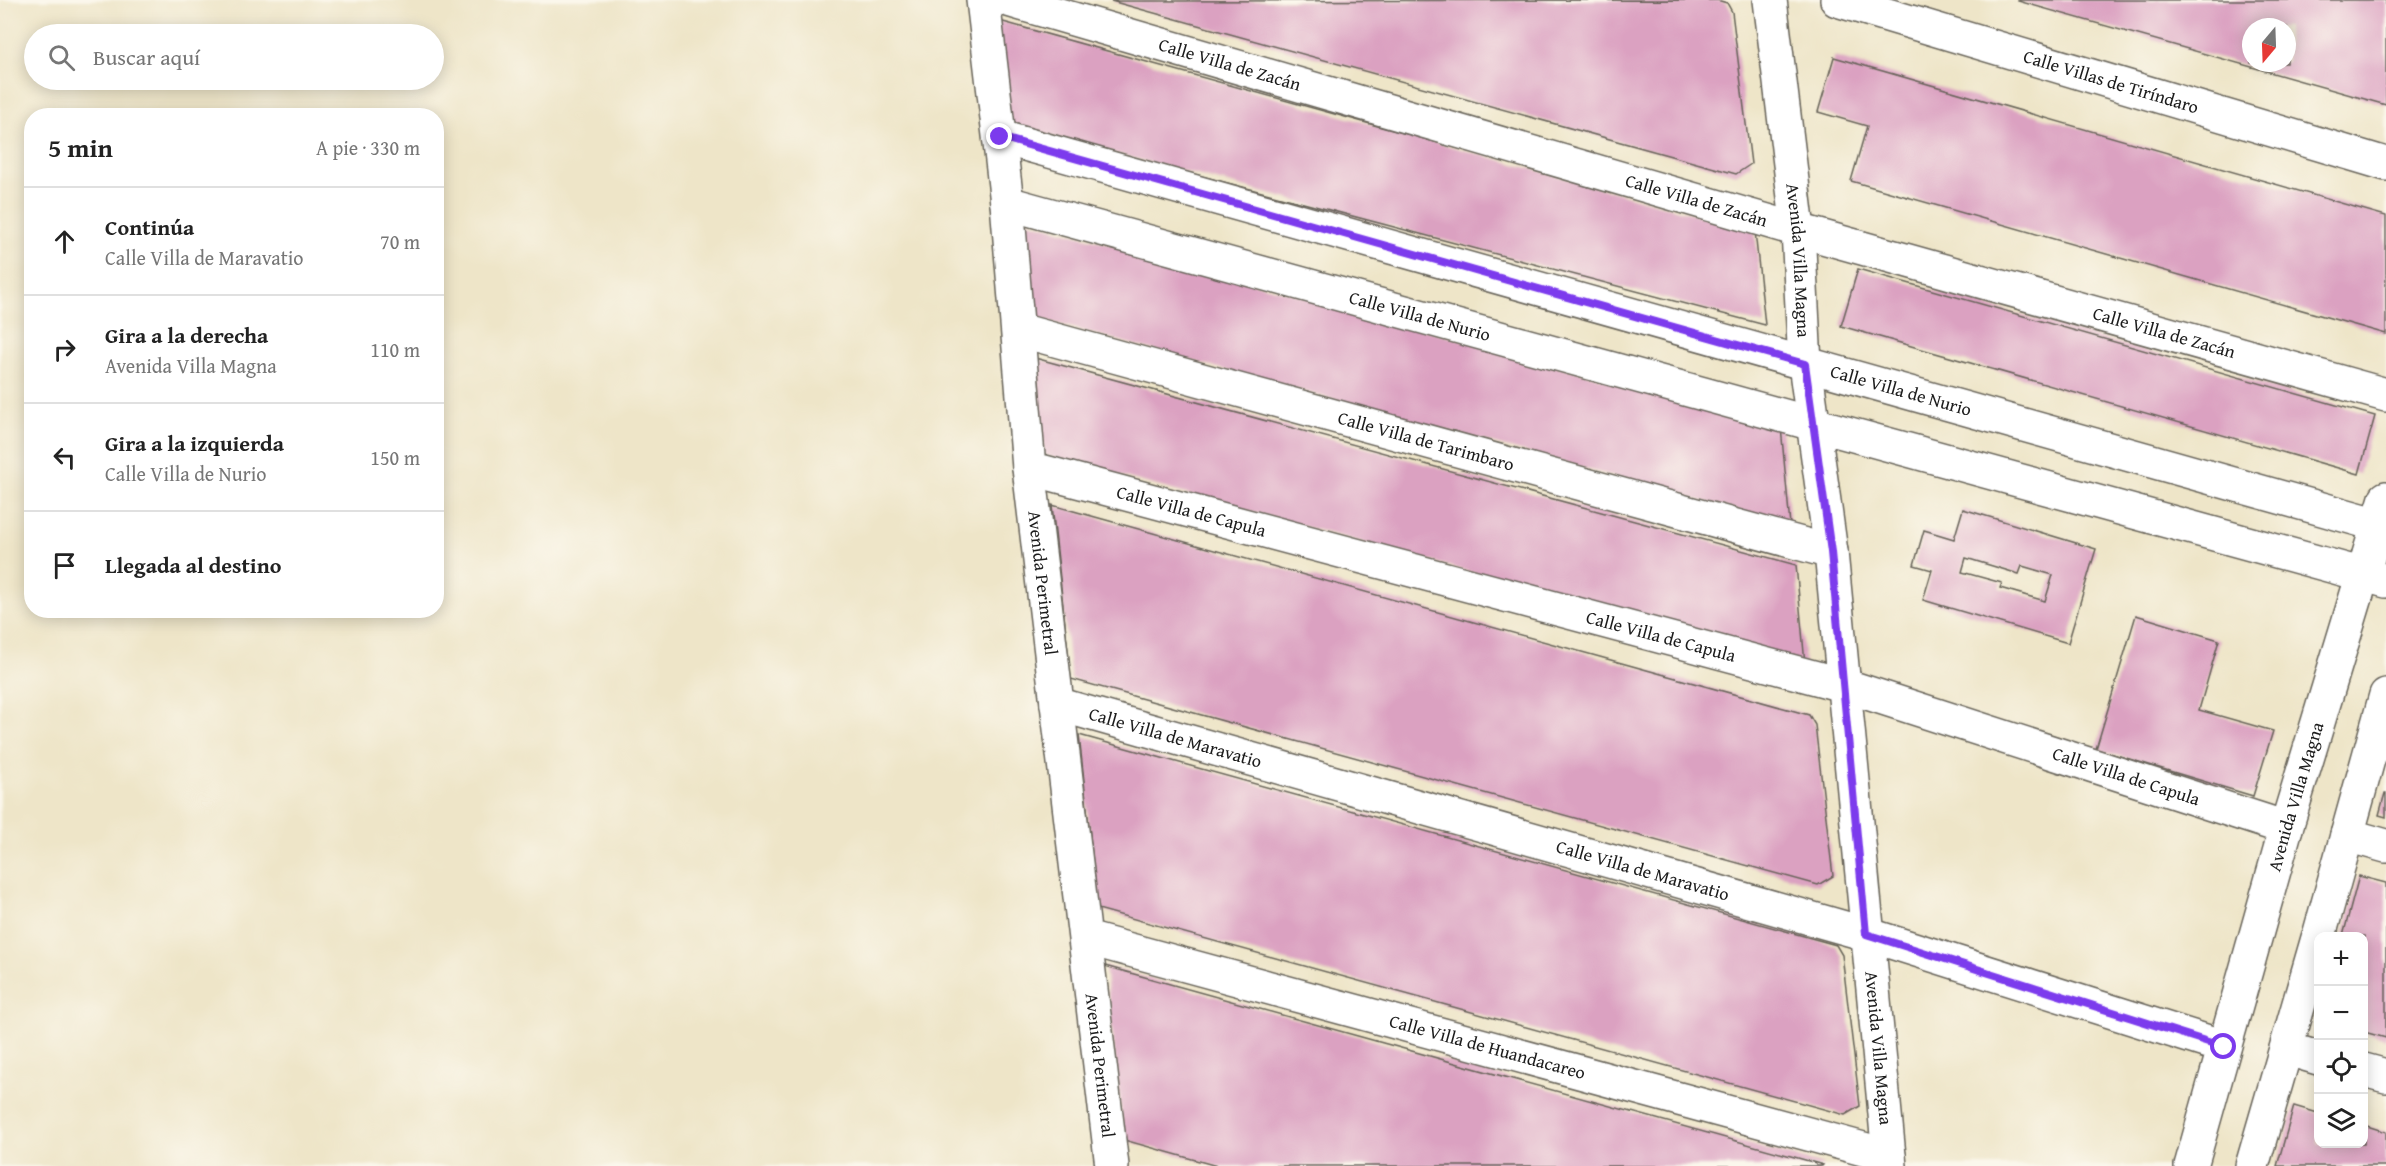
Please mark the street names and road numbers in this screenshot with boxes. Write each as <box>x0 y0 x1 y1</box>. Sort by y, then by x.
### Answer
street label: Calle Villa de Zacán <box>1156 31 1304 98</box>
street label: Calle Villas de Tiríndaro <box>2020 42 2202 120</box>
street label: Calle Villa de Zacán <box>1622 166 1771 233</box>
street label: Avenida Villa Magna <box>1779 182 1818 339</box>
street label: Calle Villa de Nurio <box>1346 283 1494 348</box>
street label: Calle Villa de Zacán <box>2090 299 2239 365</box>
street label: Calle Villa de Nurio <box>1827 357 1975 423</box>
street label: Calle Villa de Tarimbaro <box>1335 404 1517 478</box>
street label: Calle Villa de Capula <box>1114 478 1270 544</box>
street label: Avenida Perimetral <box>1021 509 1065 657</box>
street label: Calle Villa de Capula <box>1583 603 1739 669</box>
street label: Calle Villa de Maravatio <box>1086 700 1265 775</box>
street label: Avenida Villa Magna <box>2261 718 2331 874</box>
street label: Calle Villa de Capula <box>2049 739 2204 813</box>
street label: Calle Villa de Maravatio <box>1553 833 1733 908</box>
street label: Avenida Villa Magna <box>1858 970 1900 1127</box>
street label: Avenida Perimetral <box>1079 992 1123 1139</box>
street label: Calle Villa de Huandacareo <box>1387 1007 1589 1086</box>

